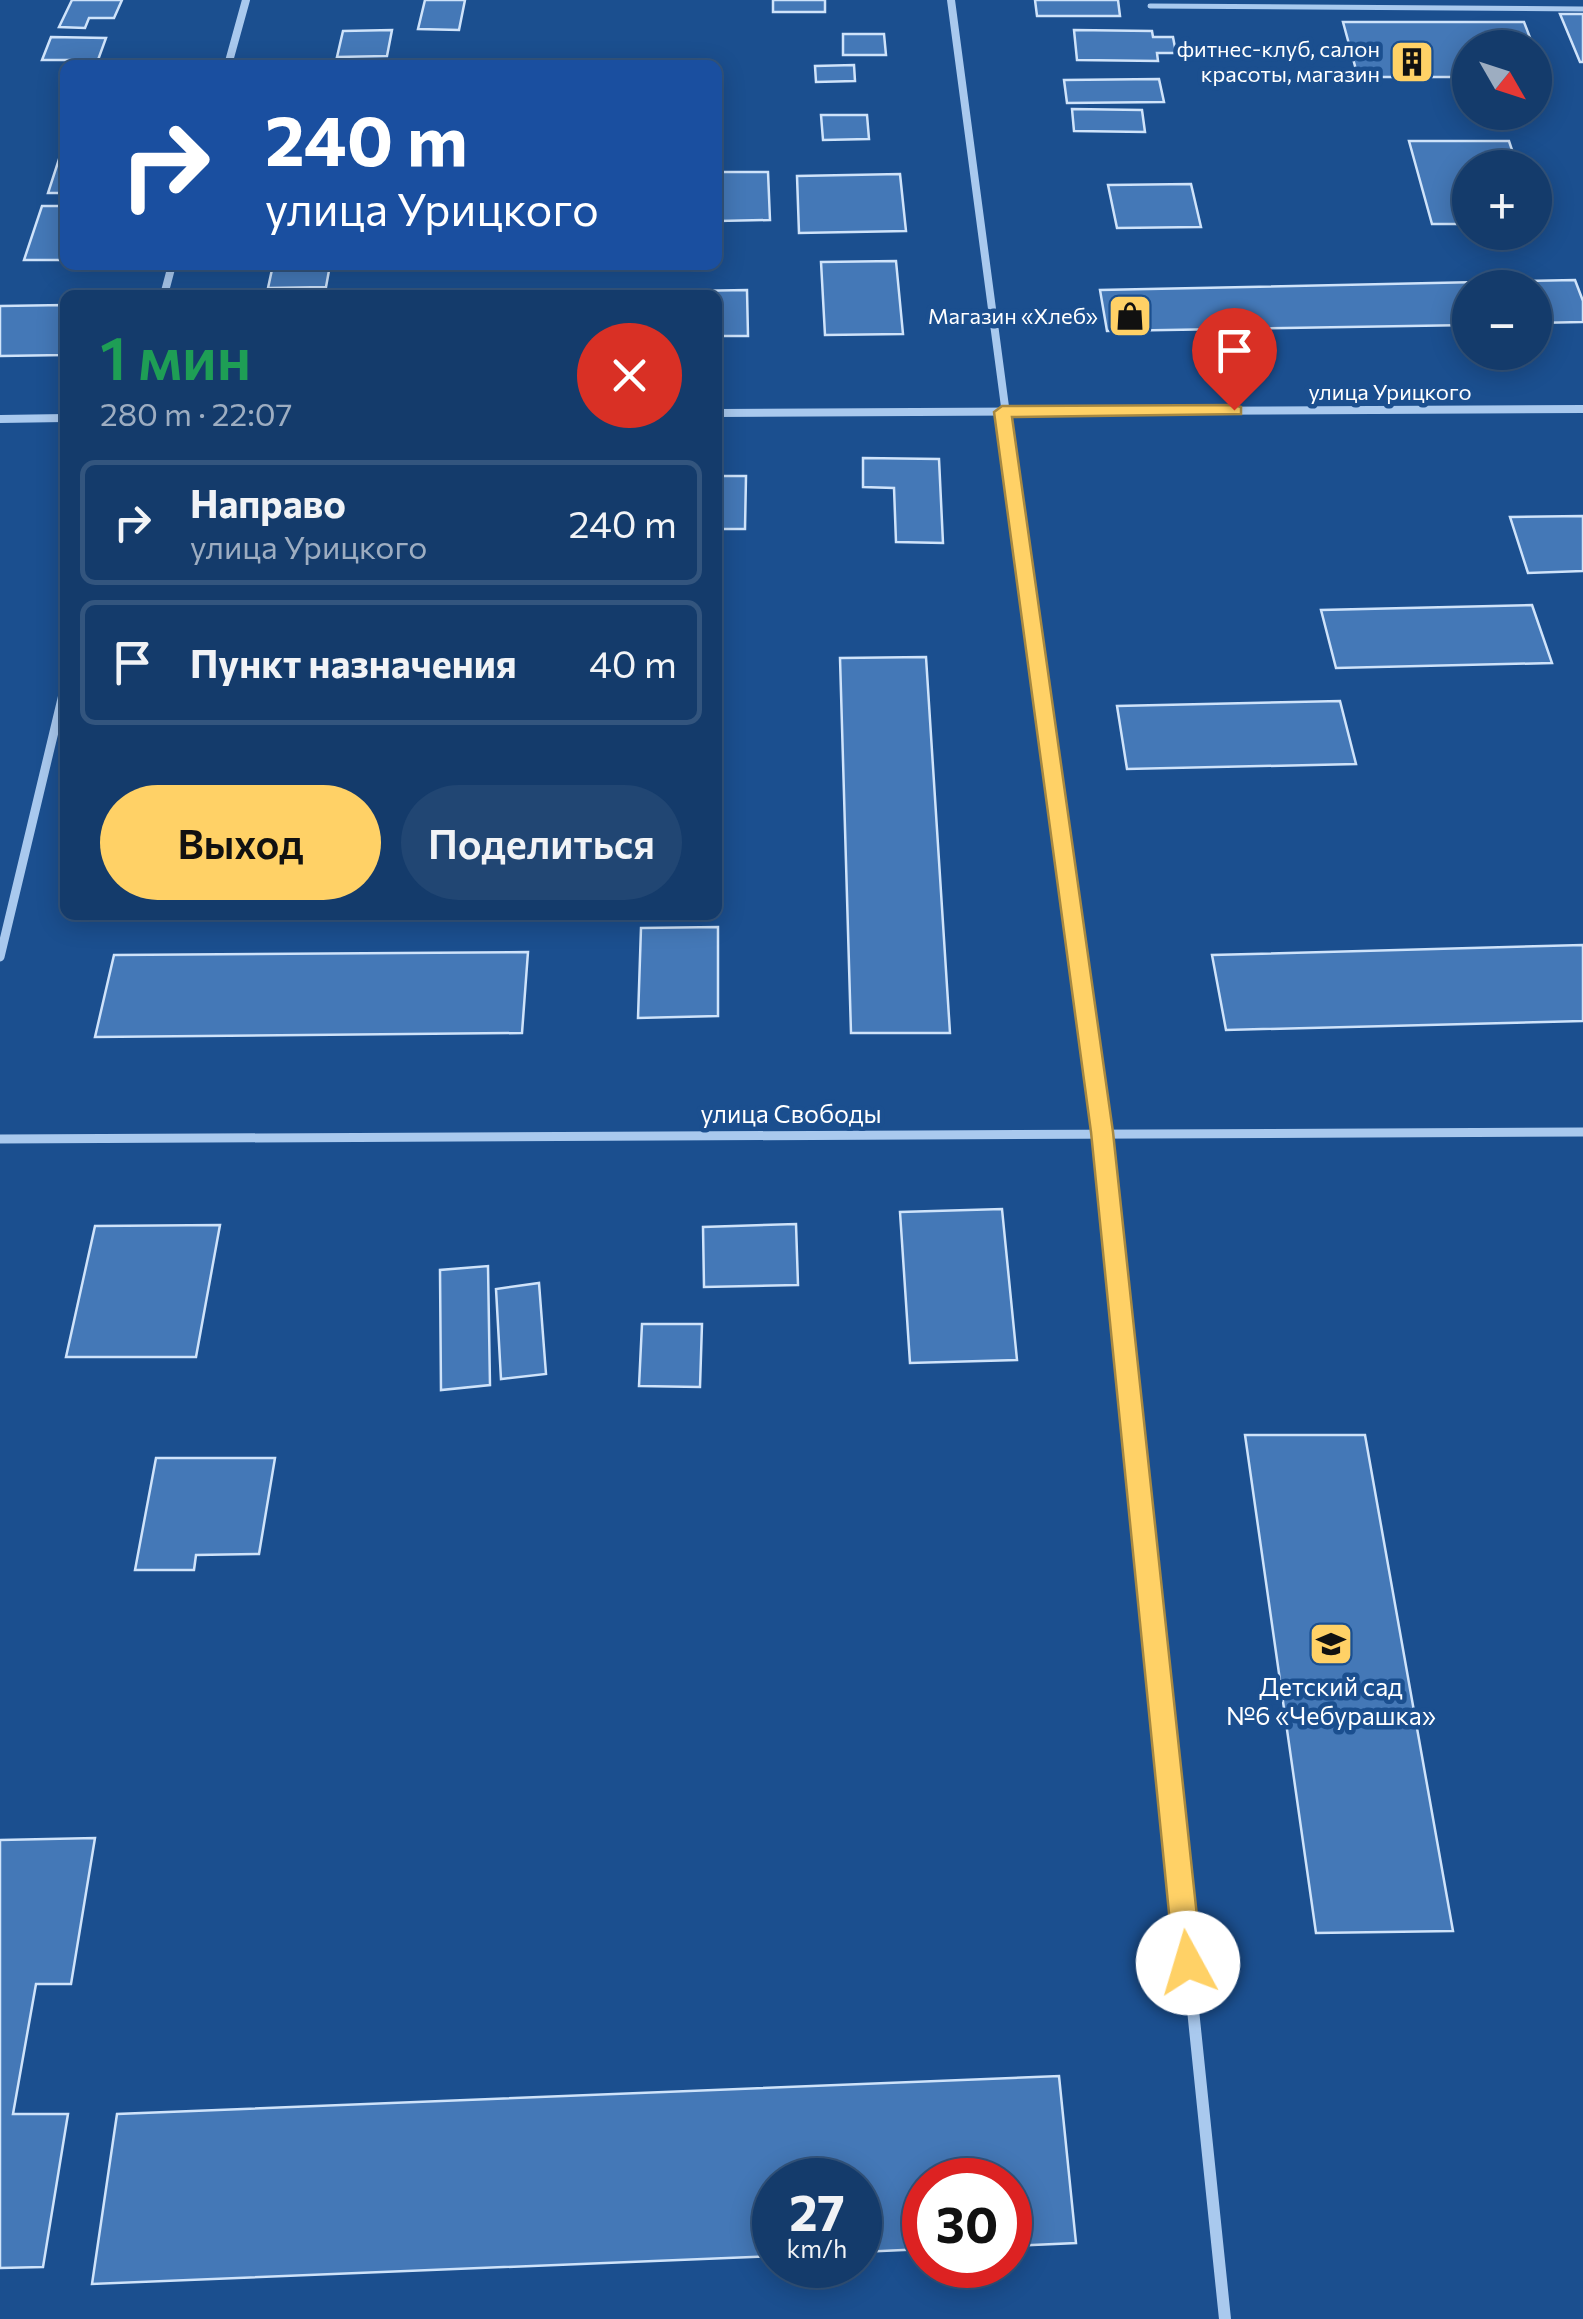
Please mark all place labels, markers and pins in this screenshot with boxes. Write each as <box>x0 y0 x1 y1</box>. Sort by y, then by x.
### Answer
place label: фитнес-клуб, салон красоты, магазин <box>1177 35 1380 87</box>
building icon: фитнес-клуб, салон красоты, магазин <box>1389 39 1435 85</box>
shop icon: Магазин «Хлеб» <box>1107 293 1153 339</box>
place label: Магазин «Хлеб» <box>928 302 1098 329</box>
pin <box>1192 308 1277 411</box>
school or university icon: Детский сад №6 «Чебурашка» <box>1308 1621 1354 1667</box>
place label: Детский сад №6 «Чебурашка» <box>1226 1671 1436 1730</box>

